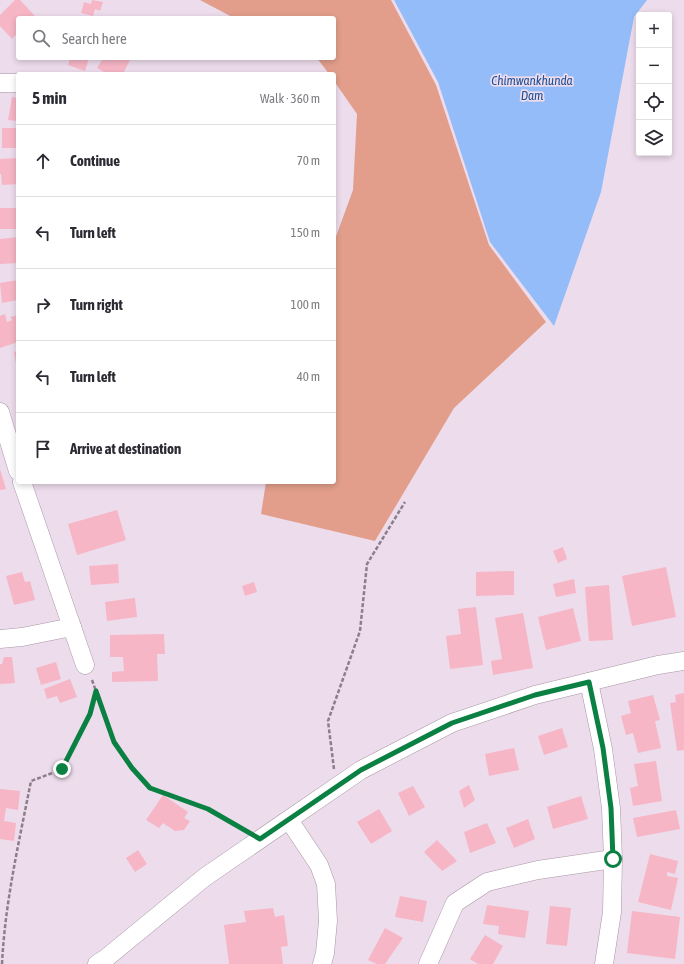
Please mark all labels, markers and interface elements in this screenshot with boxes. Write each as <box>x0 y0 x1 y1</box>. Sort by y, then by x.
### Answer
map controls <box>636 12 672 156</box>
button: + <box>636 12 672 48</box>
search box <box>16 16 336 60</box>
icon: search <box>30 27 52 49</box>
text: Search here <box>62 30 127 47</box>
button: − <box>636 48 672 84</box>
water label: Chimwankhunda Dam <box>491 73 573 103</box>
button: locate <box>636 84 672 120</box>
text: 5 min <box>32 88 67 108</box>
text: Walk · 360 m <box>260 91 320 106</box>
button: layers <box>636 120 672 156</box>
icon: ahead <box>32 150 54 172</box>
text: Continue <box>70 152 120 169</box>
text: 70 m <box>297 153 320 168</box>
icon: left <box>32 222 54 244</box>
text: Turn left <box>70 224 116 241</box>
text: 150 m <box>291 225 320 240</box>
icon: right <box>32 294 54 316</box>
text: Turn right <box>70 296 123 313</box>
text: 100 m <box>291 297 320 312</box>
icon: left <box>32 366 54 388</box>
text: Turn left <box>70 368 116 385</box>
text: 40 m <box>297 369 320 384</box>
icon: arrive <box>32 438 54 460</box>
text: Arrive at destination <box>70 440 181 457</box>
route end <box>53 760 71 778</box>
route start <box>604 850 622 868</box>

